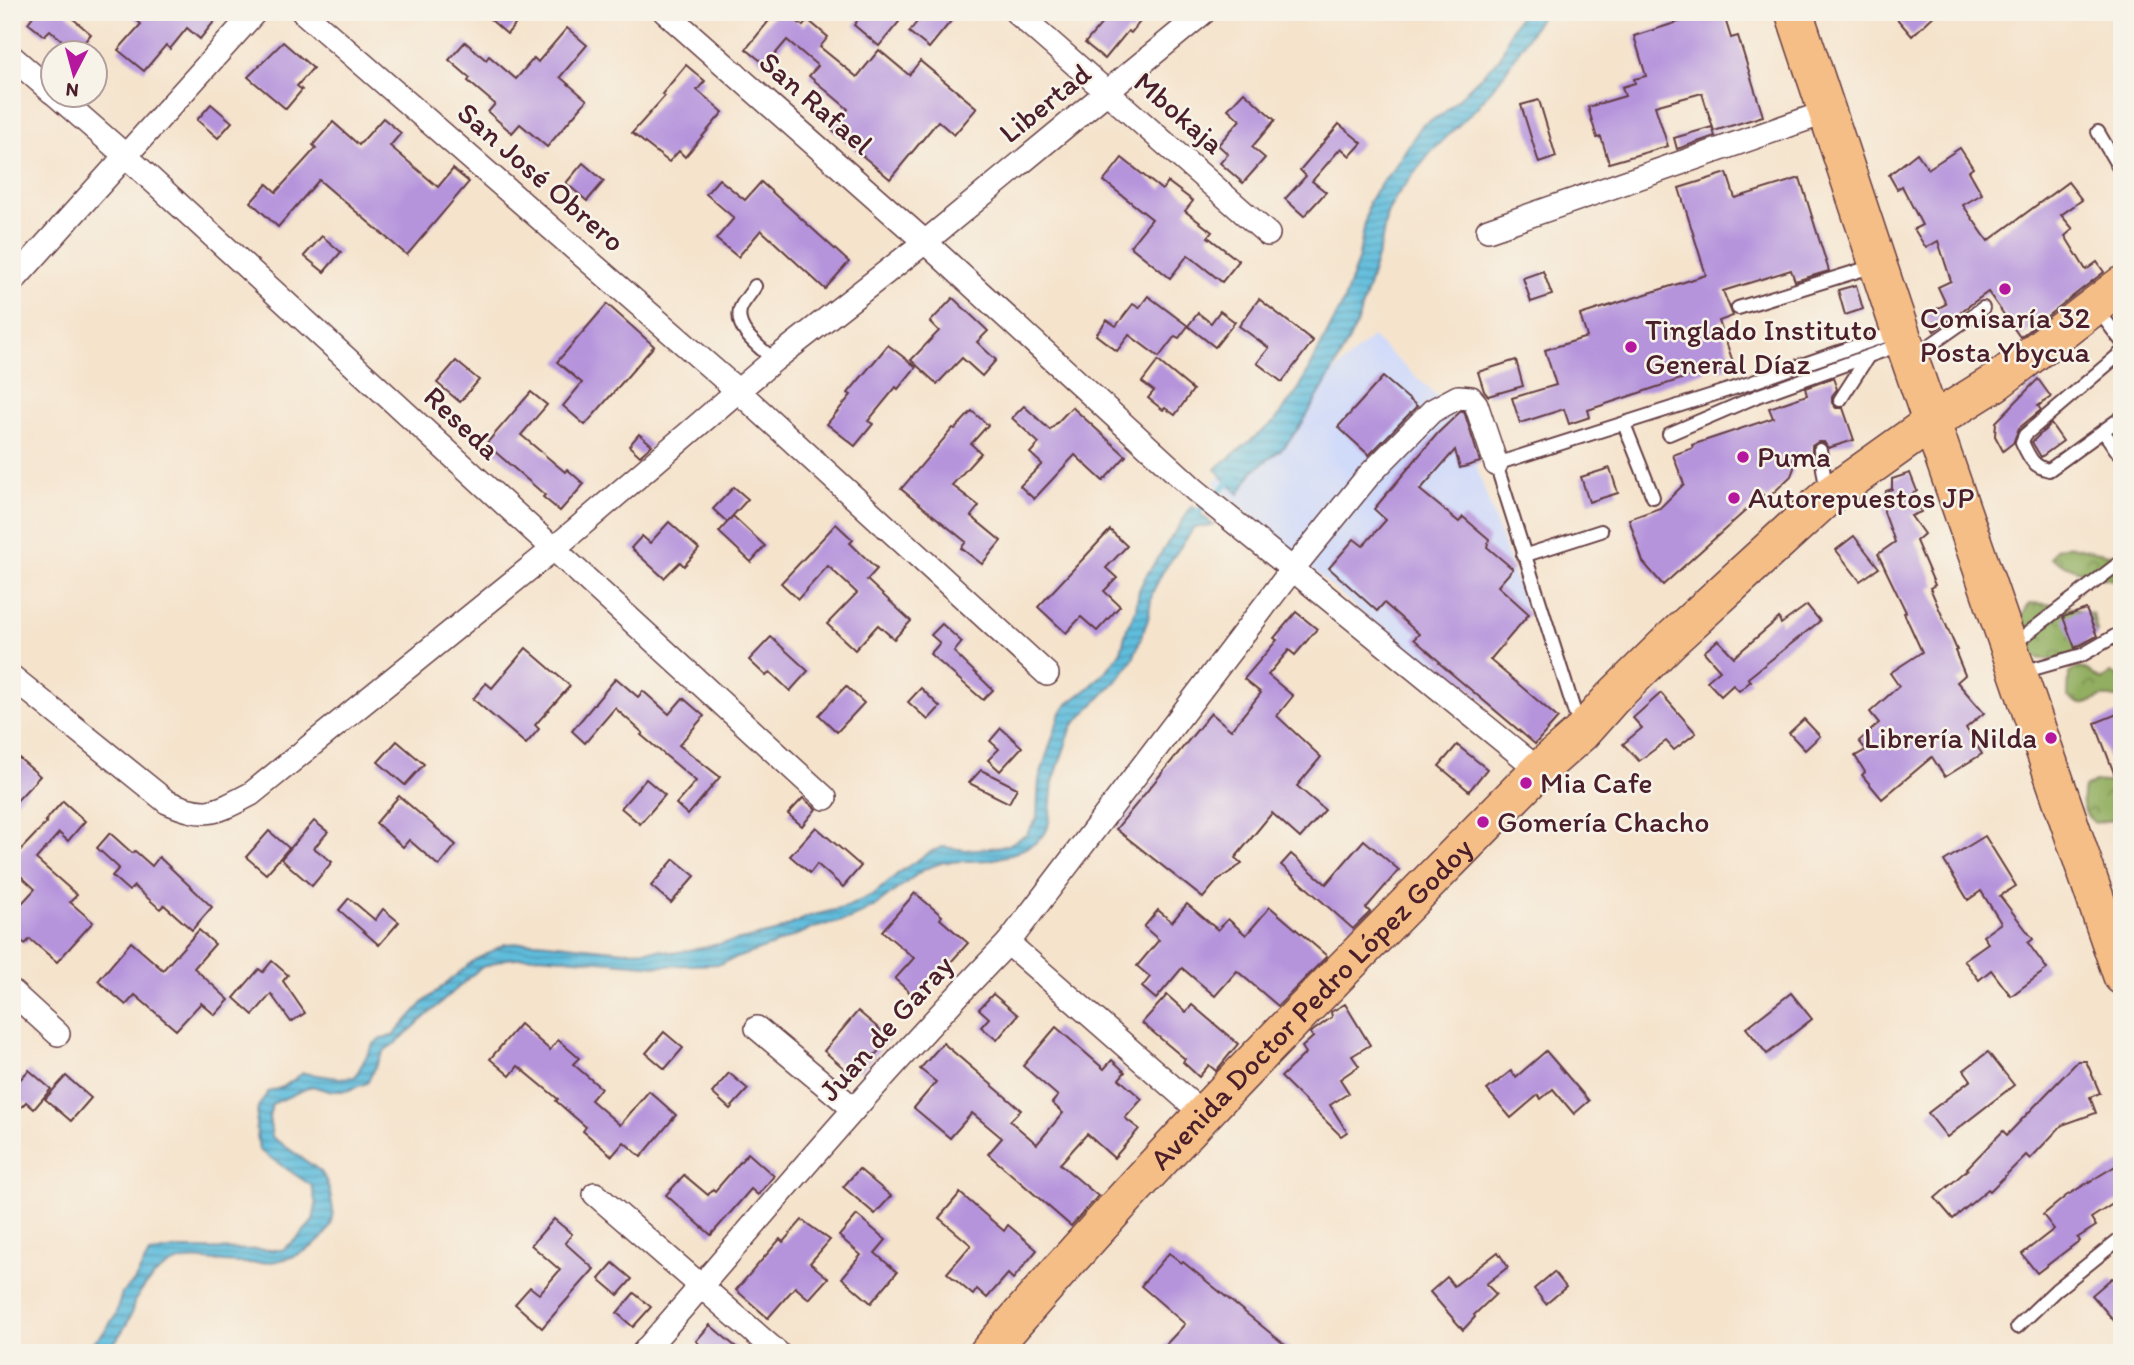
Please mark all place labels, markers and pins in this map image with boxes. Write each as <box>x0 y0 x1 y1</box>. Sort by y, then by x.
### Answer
marker: Comisaría 32 Posta Ybycua <box>1997 281 2013 297</box>
place label: Comisaría 32 Posta Ybycua <box>1920 299 2091 370</box>
place label: Tinglado Instituto General Díaz <box>1645 311 1877 382</box>
marker: Tinglado Instituto General Díaz <box>1623 339 1639 355</box>
place label: Puma <box>1757 438 1831 475</box>
marker: Puma <box>1735 449 1751 465</box>
place label: Autorepuestos JP <box>1748 479 1974 516</box>
marker: Autorepuestos JP <box>1726 490 1742 506</box>
place label: Librería Nilda <box>1864 719 2037 756</box>
marker: Librería Nilda <box>2043 730 2059 746</box>
place label: Mia Cafe <box>1540 764 1653 801</box>
marker: Mia Cafe <box>1518 775 1534 791</box>
place label: Gomería Chacho <box>1497 803 1709 840</box>
marker: Gomería Chacho <box>1475 814 1491 830</box>

